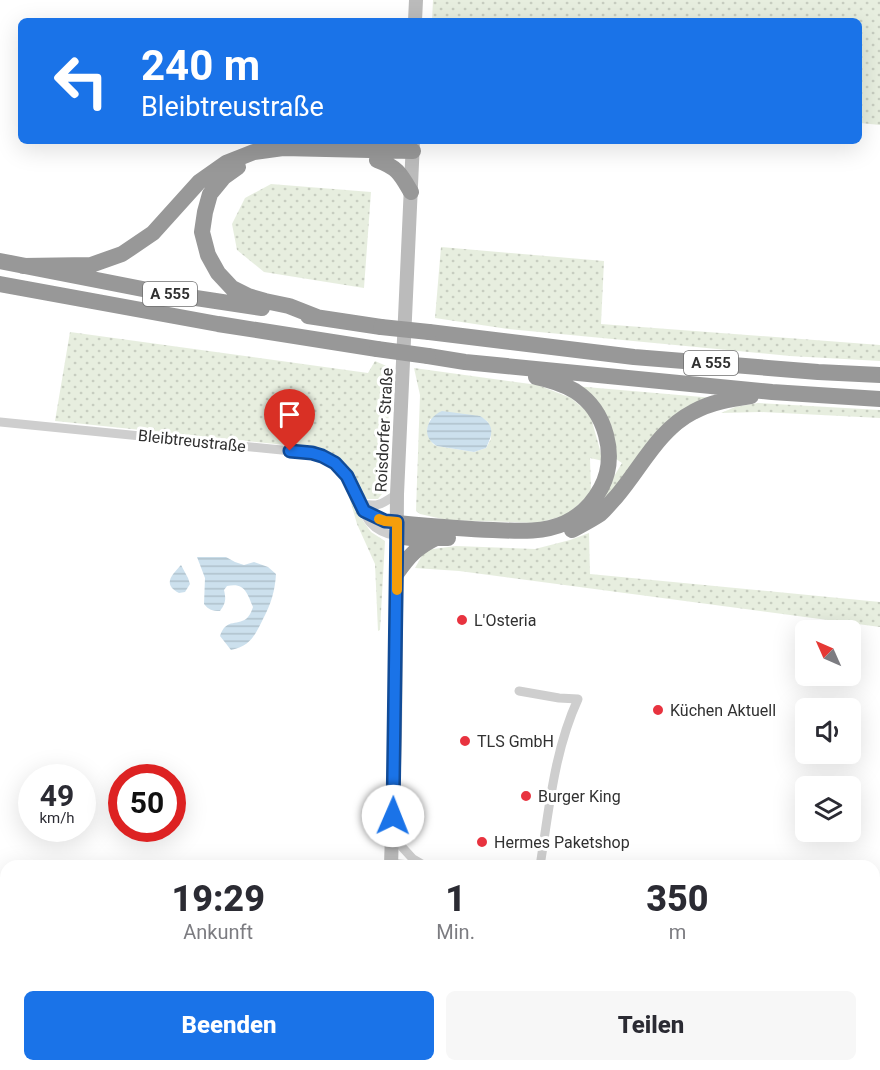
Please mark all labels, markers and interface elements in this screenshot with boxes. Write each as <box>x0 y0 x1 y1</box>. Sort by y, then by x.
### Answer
text: 240 m <box>141 41 260 90</box>
icon: left <box>42 42 120 120</box>
text: Bleibtreustraße <box>141 91 324 123</box>
road number: A 555 <box>143 282 197 306</box>
road number: A 555 <box>684 351 738 375</box>
street label: Roisdorfer Straße <box>371 367 397 493</box>
pin <box>264 389 315 451</box>
icon: arrive <box>273 398 306 431</box>
street label: Bleibtreustraße <box>137 426 247 456</box>
place label: L'Osteria <box>474 611 536 630</box>
marker: L'Osteria <box>455 613 469 627</box>
north arrow <box>795 620 861 686</box>
map controls <box>795 620 861 842</box>
button: sound <box>795 698 861 764</box>
place label: Küchen Aktuell <box>670 701 776 720</box>
marker: Küchen Aktuell <box>651 703 665 717</box>
place label: TLS GmbH <box>477 732 554 751</box>
marker: TLS GmbH <box>458 734 472 748</box>
speed limit sign: 50 <box>108 764 186 842</box>
button: layers <box>795 776 861 842</box>
text: 49 <box>40 778 74 813</box>
position arrow <box>361 784 425 848</box>
place label: Burger King <box>538 787 621 806</box>
marker: Burger King <box>519 789 533 803</box>
text: km/h <box>39 809 75 827</box>
place label: Hermes Paketshop <box>494 833 630 852</box>
marker: Hermes Paketshop <box>475 835 489 849</box>
text: 19:29 <box>171 878 265 920</box>
text: 1 <box>445 878 466 920</box>
text: 350 <box>646 878 709 920</box>
text: Ankunft <box>183 920 253 944</box>
text: Min. <box>436 920 475 944</box>
text: m <box>669 920 686 944</box>
button: Beenden <box>24 991 434 1060</box>
button: Teilen <box>446 991 856 1060</box>

